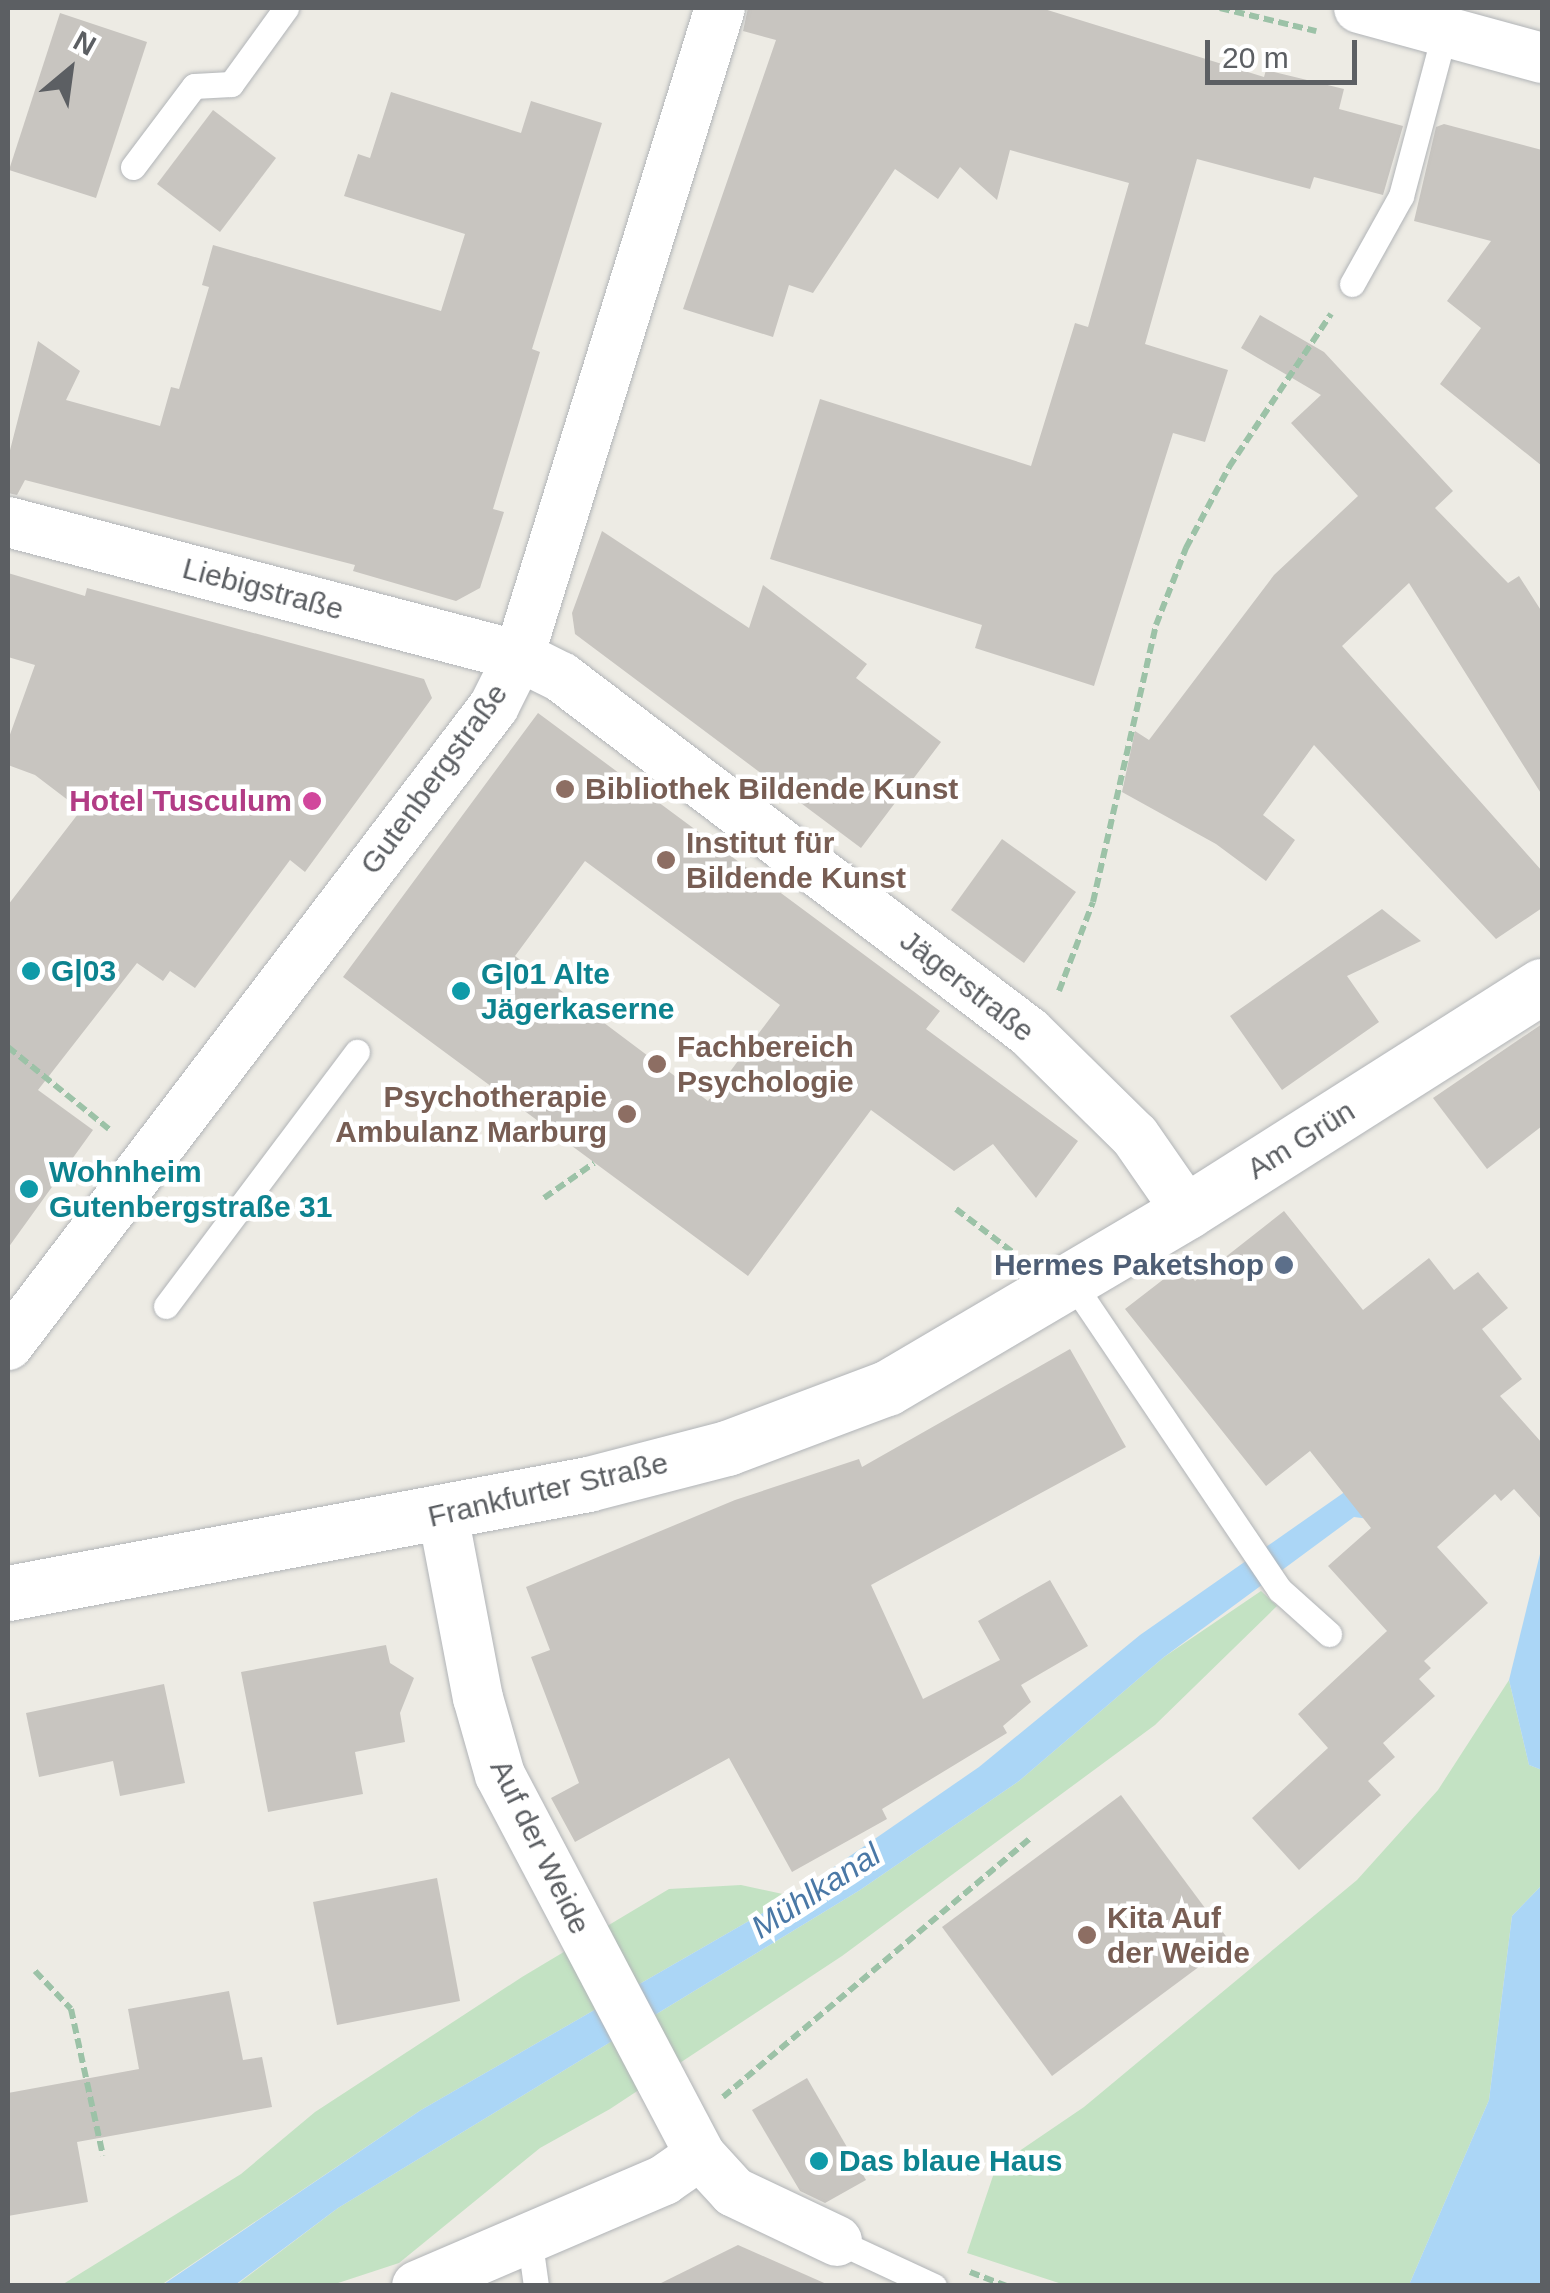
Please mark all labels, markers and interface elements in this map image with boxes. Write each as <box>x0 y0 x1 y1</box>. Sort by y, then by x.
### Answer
north arrow <box>20 20 120 120</box>
scale bar <box>1210 20 1362 82</box>
text: N <box>68 25 101 62</box>
text: 20 m <box>1222 41 1289 74</box>
street label: Liebigstraße <box>179 550 347 628</box>
street label: Gutenbergstraße <box>353 677 515 881</box>
place label: Bibliothek Bildende Kunst <box>585 771 958 807</box>
marker: Bibliothek Bildende Kunst <box>554 778 576 800</box>
place label: Hotel Tusculum <box>69 783 292 819</box>
marker: Hotel Tusculum <box>301 790 323 812</box>
place label: Institut für Bildende Kunst <box>686 825 906 896</box>
marker: Institut für Bildende Kunst <box>655 849 677 871</box>
street label: Jägerstraße <box>893 923 1041 1049</box>
place label: G|03 <box>51 953 116 989</box>
place label: G|01 Alte Jägerkaserne <box>481 956 674 1026</box>
marker: G|03 <box>20 960 42 982</box>
marker: G|01 Alte Jägerkaserne <box>450 980 472 1002</box>
place label: Fachbereich Psychologie <box>677 1029 854 1100</box>
marker: Fachbereich Psychologie <box>646 1053 668 1075</box>
place label: Psychotherapie Ambulanz Marburg <box>335 1079 607 1150</box>
street label: Am Grün <box>1241 1093 1361 1187</box>
marker: Psychotherapie Ambulanz Marburg <box>616 1103 638 1125</box>
place label: Wohnheim Gutenbergstraße 31 <box>49 1154 332 1224</box>
marker: Wohnheim Gutenbergstraße 31 <box>18 1178 40 1200</box>
place label: Hermes Paketshop <box>994 1247 1264 1283</box>
marker: Hermes Paketshop <box>1273 1254 1295 1276</box>
street label: Frankfurter Straße <box>425 1445 671 1535</box>
street label: Auf der Weide <box>482 1754 598 1940</box>
water label: Mühlkanal <box>744 1835 888 1947</box>
place label: Kita Auf der Weide <box>1107 1900 1250 1970</box>
marker: Kita Auf der Weide <box>1076 1924 1098 1946</box>
place label: Das blaue Haus <box>839 2143 1062 2179</box>
marker: Das blaue Haus <box>808 2150 830 2172</box>

